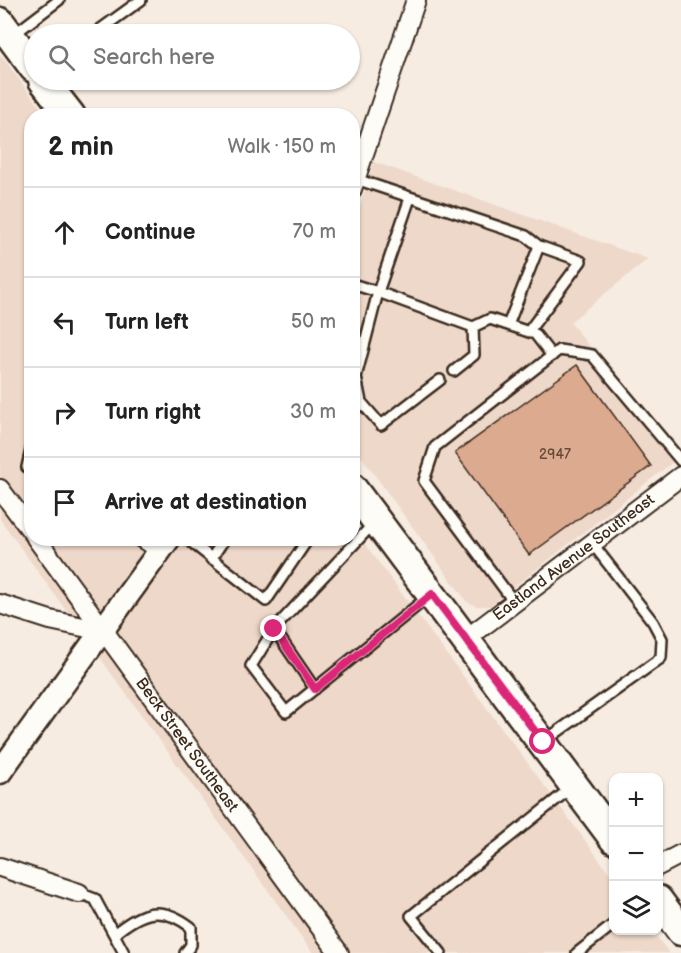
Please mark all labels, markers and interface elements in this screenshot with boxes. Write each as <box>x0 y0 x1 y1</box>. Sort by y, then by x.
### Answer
search box <box>24 24 360 90</box>
icon: search <box>45 41 78 74</box>
text: Search here <box>93 44 215 71</box>
text: 2 min <box>48 132 114 163</box>
text: Walk · 150 m <box>227 135 336 159</box>
icon: ahead <box>48 216 81 249</box>
text: Continue <box>105 219 195 246</box>
text: 70 m <box>292 220 336 244</box>
icon: left <box>48 306 81 339</box>
text: Turn left <box>105 309 189 336</box>
text: 50 m <box>291 310 336 334</box>
icon: right <box>48 396 81 429</box>
text: Turn right <box>105 399 201 426</box>
text: 30 m <box>290 400 336 424</box>
house number: 2947 <box>539 446 571 463</box>
icon: arrive <box>48 486 81 519</box>
text: Arrive at destination <box>105 489 307 516</box>
street label: Eastland Avenue Southeast <box>489 490 658 625</box>
route end <box>260 615 286 641</box>
street label: Beck Street Southeast <box>132 674 242 816</box>
route start <box>529 728 555 754</box>
map controls <box>609 773 663 935</box>
button: + <box>609 773 663 827</box>
button: − <box>609 827 663 881</box>
button: layers <box>609 881 663 935</box>

